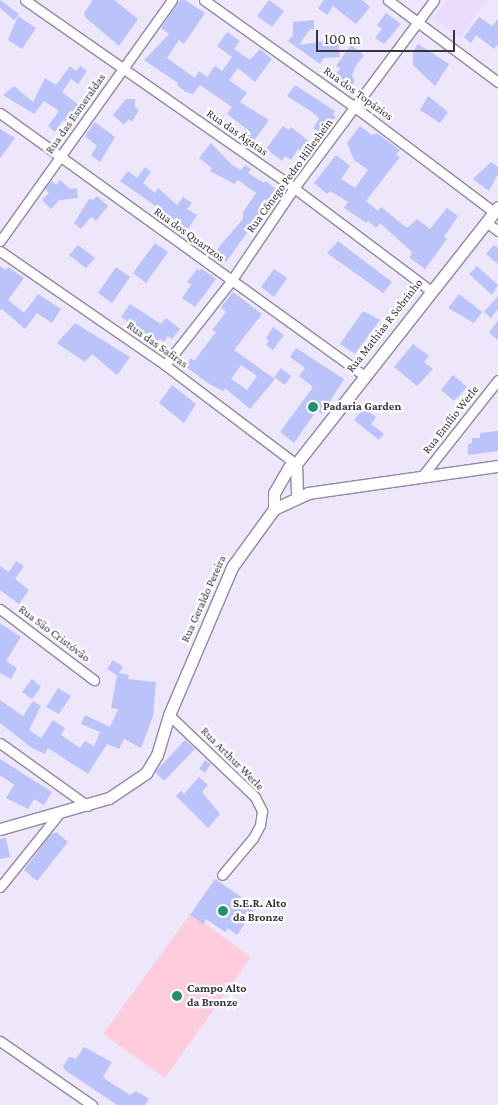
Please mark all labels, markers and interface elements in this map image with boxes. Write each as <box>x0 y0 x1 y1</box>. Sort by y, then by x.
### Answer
scale bar <box>318 20 457 52</box>
text: 100 m <box>324 31 361 47</box>
street label: Rua dos Topázios <box>320 64 396 124</box>
street label: Rua das Esmeraldas <box>43 71 109 157</box>
street label: Rua das Ágatas <box>203 107 271 159</box>
street label: Rua Cônego Pedro Hilleshein <box>244 116 336 236</box>
street label: Rua dos Quartzos <box>151 205 227 265</box>
street label: Rua Mathias R Sobrinho <box>344 276 426 376</box>
street label: Rua das Safiras <box>124 319 190 371</box>
street label: Rua Emílio Werle <box>420 383 482 457</box>
place label: Padaria Garden <box>323 400 401 414</box>
marker: Padaria Garden <box>307 401 319 413</box>
street label: Rua Geraldo Pereira <box>178 553 230 645</box>
street label: Rua São Cristóvão <box>15 602 93 666</box>
street label: Rua Arthur Werle <box>197 724 267 794</box>
place label: S.E.R. Alto da Bronze <box>233 897 287 925</box>
marker: S.E.R. Alto da Bronze <box>217 905 229 917</box>
place label: Campo Alto da Bronze <box>187 982 246 1010</box>
marker: Campo Alto da Bronze <box>171 990 183 1002</box>

